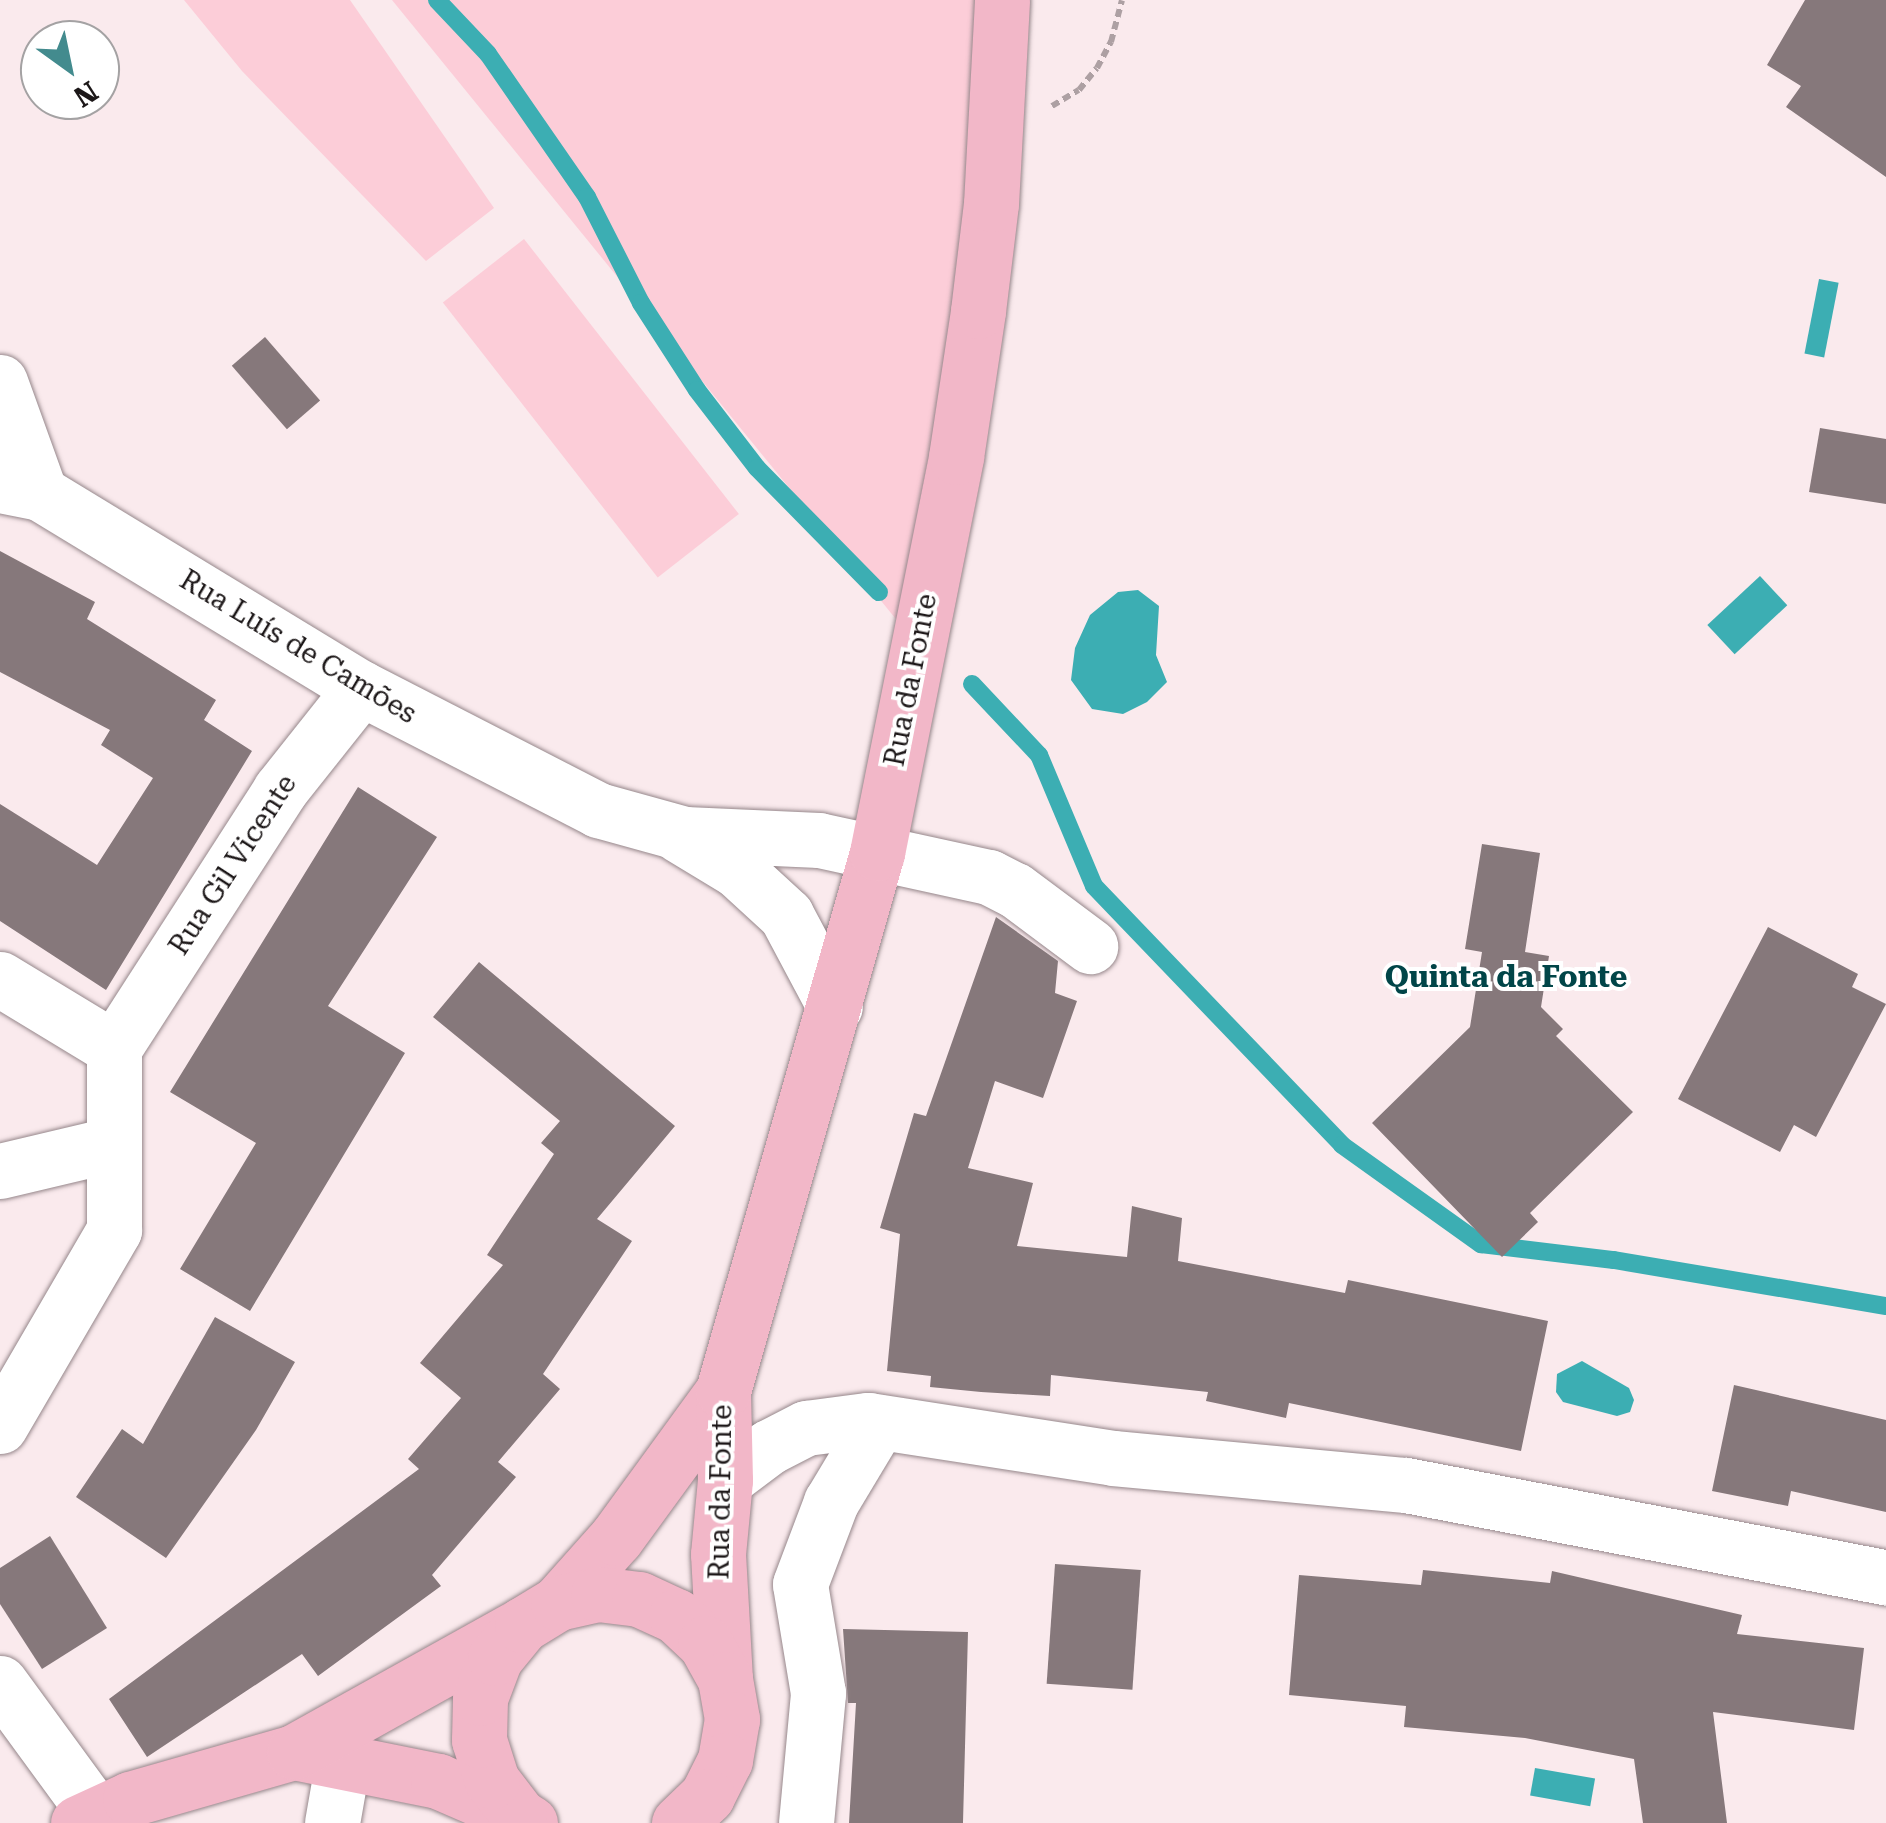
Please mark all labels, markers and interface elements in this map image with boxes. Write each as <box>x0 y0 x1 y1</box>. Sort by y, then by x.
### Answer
north arrow <box>20 20 120 120</box>
text: N <box>67 74 104 114</box>
street label: Rua Luís de Camões <box>174 563 422 731</box>
street label: Rua da Fonte <box>878 591 944 769</box>
street label: Rua Gil Vicente <box>162 769 304 961</box>
district label: Quinta da Fonte <box>1385 959 1627 995</box>
street label: Rua da Fonte <box>703 1404 739 1580</box>

